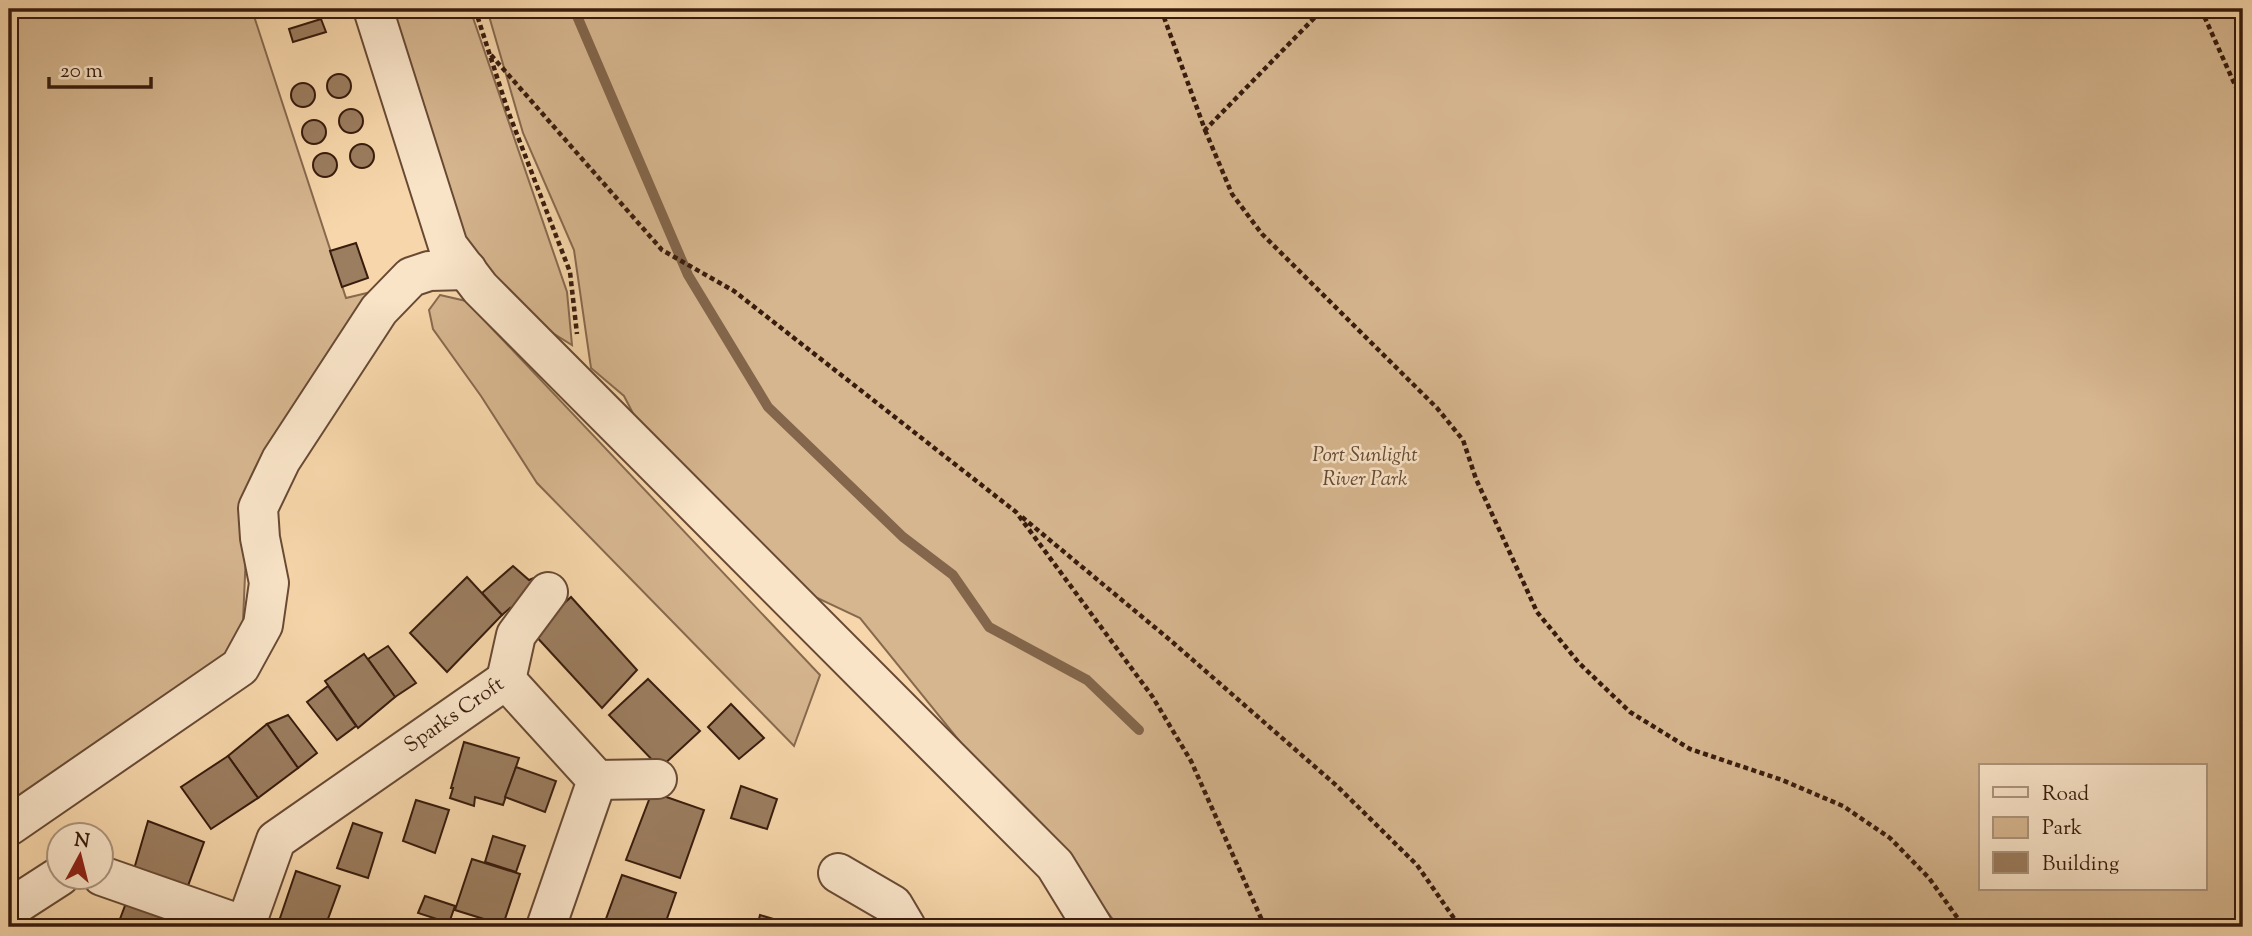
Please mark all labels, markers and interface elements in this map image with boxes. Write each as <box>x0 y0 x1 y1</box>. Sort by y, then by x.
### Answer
scale bar <box>49 46 150 90</box>
text: 20 m <box>60 57 103 87</box>
park label: Port Sunlight River Park <box>1312 441 1418 495</box>
street label: Sparks Croft <box>398 670 511 761</box>
legend <box>1979 764 2206 890</box>
text: Road <box>2042 780 2089 810</box>
text: Park <box>2042 814 2083 844</box>
north arrow <box>46 820 116 890</box>
text: N <box>73 827 91 856</box>
text: Building <box>2042 850 2119 880</box>

